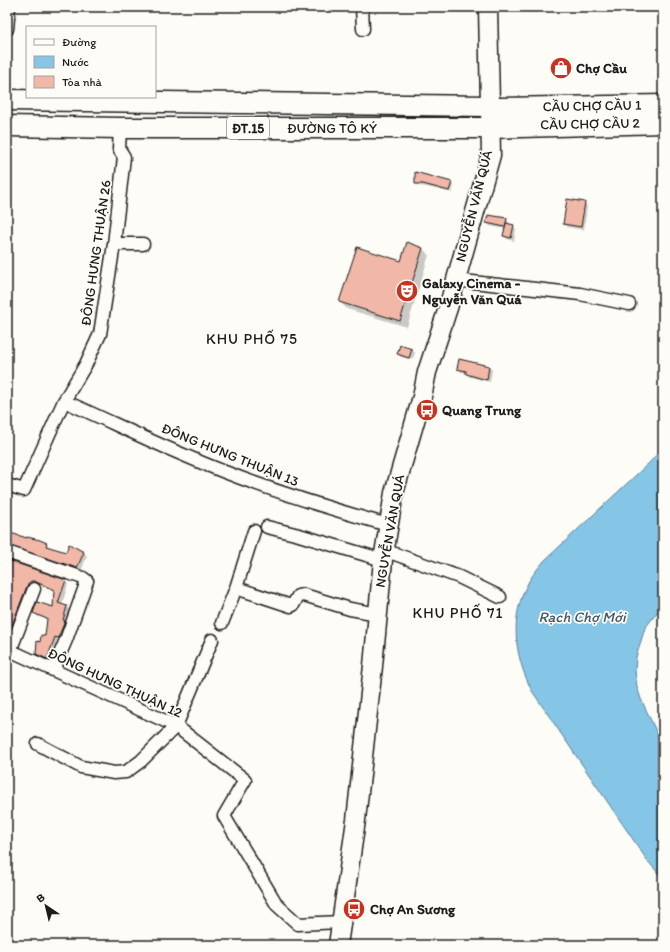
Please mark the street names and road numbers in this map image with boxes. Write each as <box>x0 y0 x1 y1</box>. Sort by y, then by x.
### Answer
street label: CẦU CHỢ CẦU 1 <box>542 97 642 115</box>
street label: CẦU CHỢ CẦU 2 <box>540 115 641 133</box>
road number: ĐT.15 <box>227 117 269 139</box>
street label: ĐƯỜNG TÔ KÝ <box>287 120 377 137</box>
street label: NGUYỄN VĂN QUÁ <box>452 148 496 264</box>
street label: ĐÔNG HƯNG THUẬN 26 <box>77 179 115 327</box>
street label: ĐÔNG HƯNG THUẬN 13 <box>159 420 301 490</box>
street label: NGUYỄN VĂN QUÁ <box>372 473 408 589</box>
street label: ĐÔNG HƯNG THUẬN 12 <box>45 644 185 722</box>

